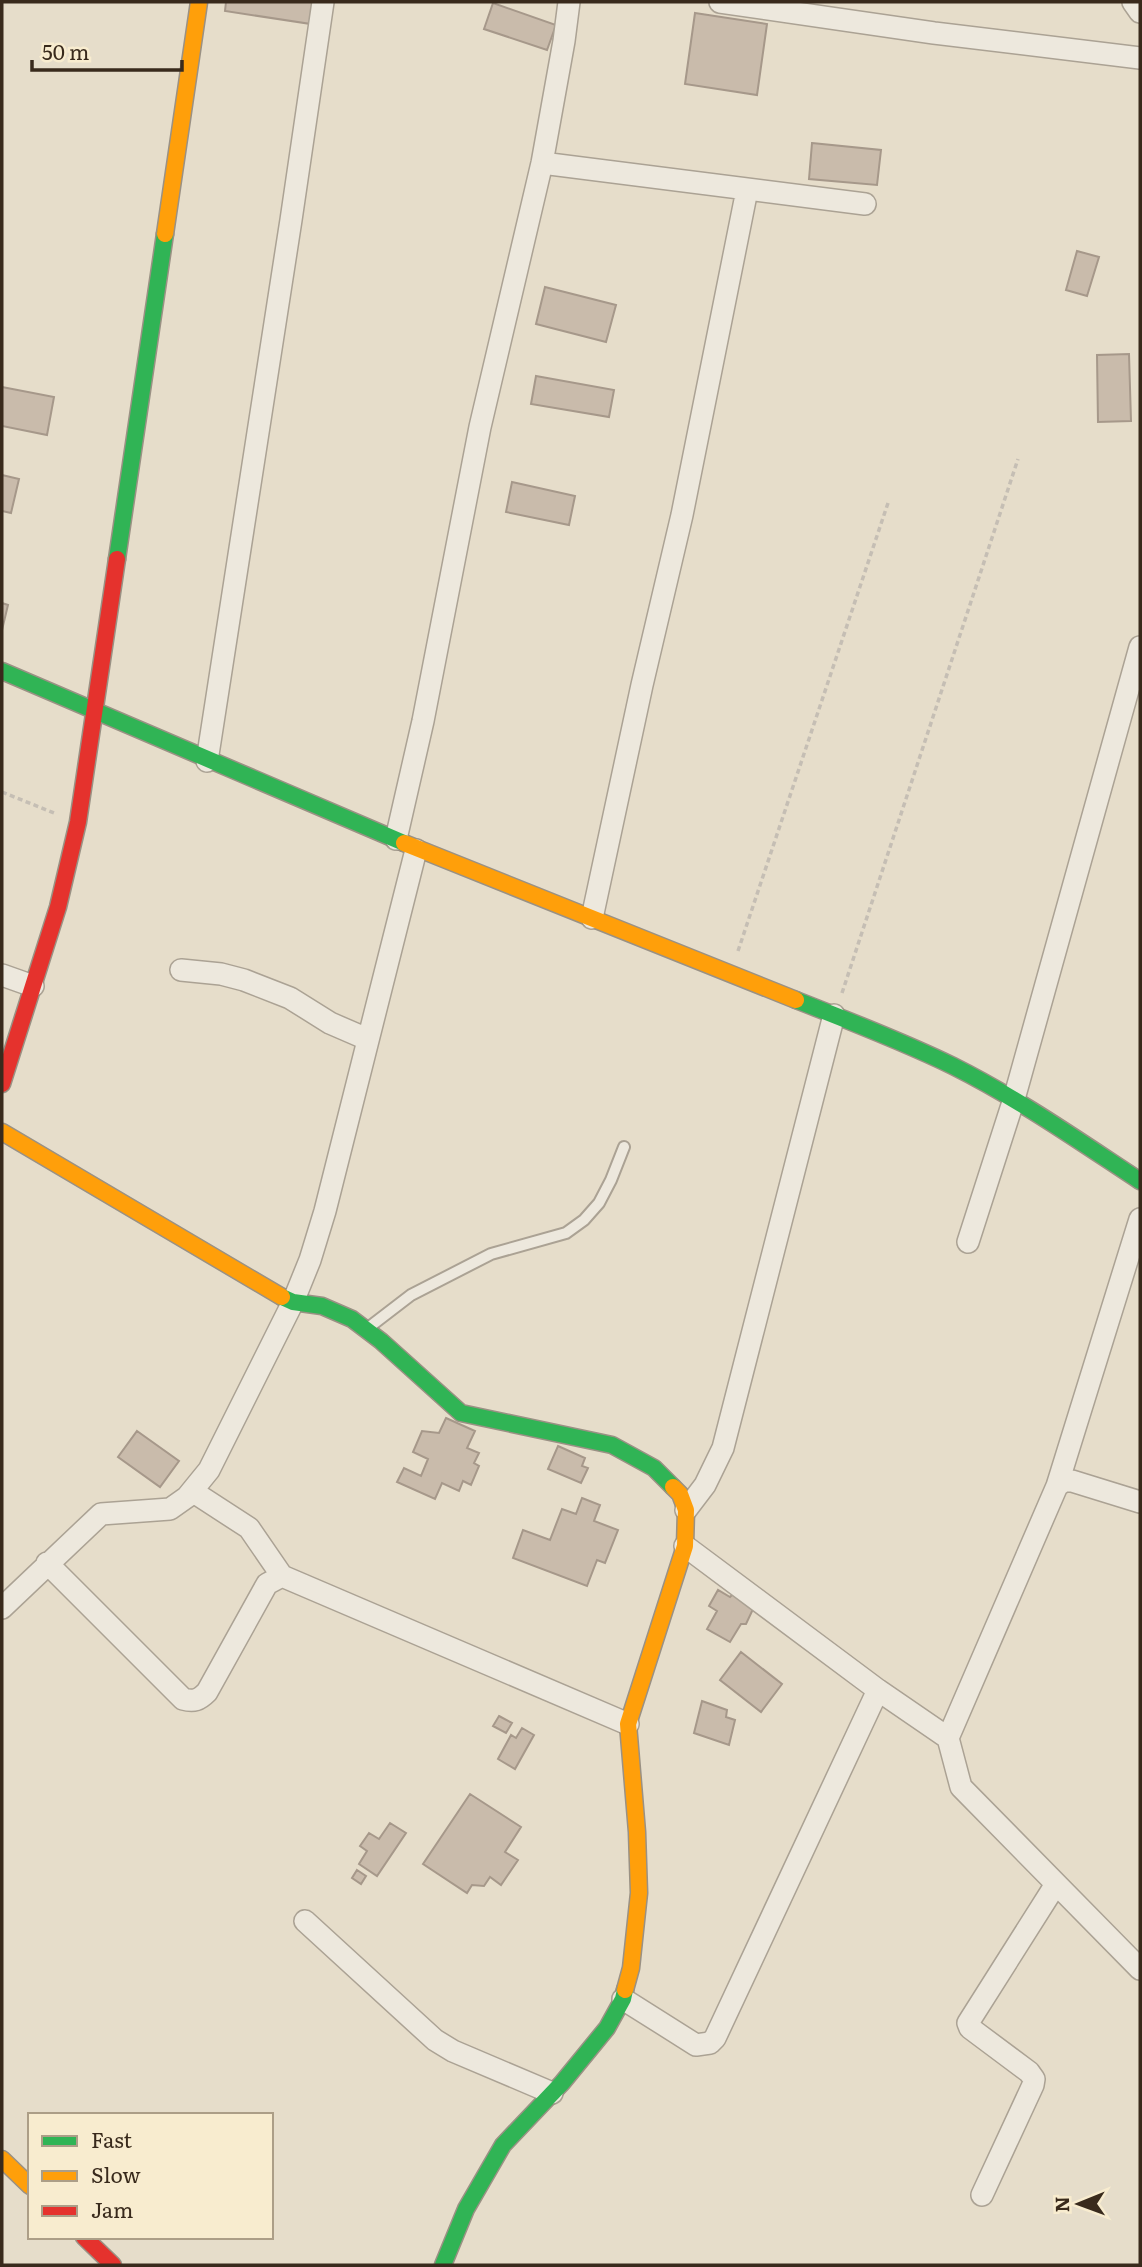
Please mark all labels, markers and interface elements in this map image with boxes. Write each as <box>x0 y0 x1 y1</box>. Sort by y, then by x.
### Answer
scale bar <box>32 28 182 72</box>
text: 50 m <box>42 35 89 66</box>
legend <box>28 2113 273 2239</box>
text: Fast <box>91 2123 132 2154</box>
text: Slow <box>91 2158 141 2189</box>
north arrow <box>1044 2169 1114 2239</box>
text: Jam <box>91 2193 133 2224</box>
text: N <box>1047 2196 1075 2213</box>

